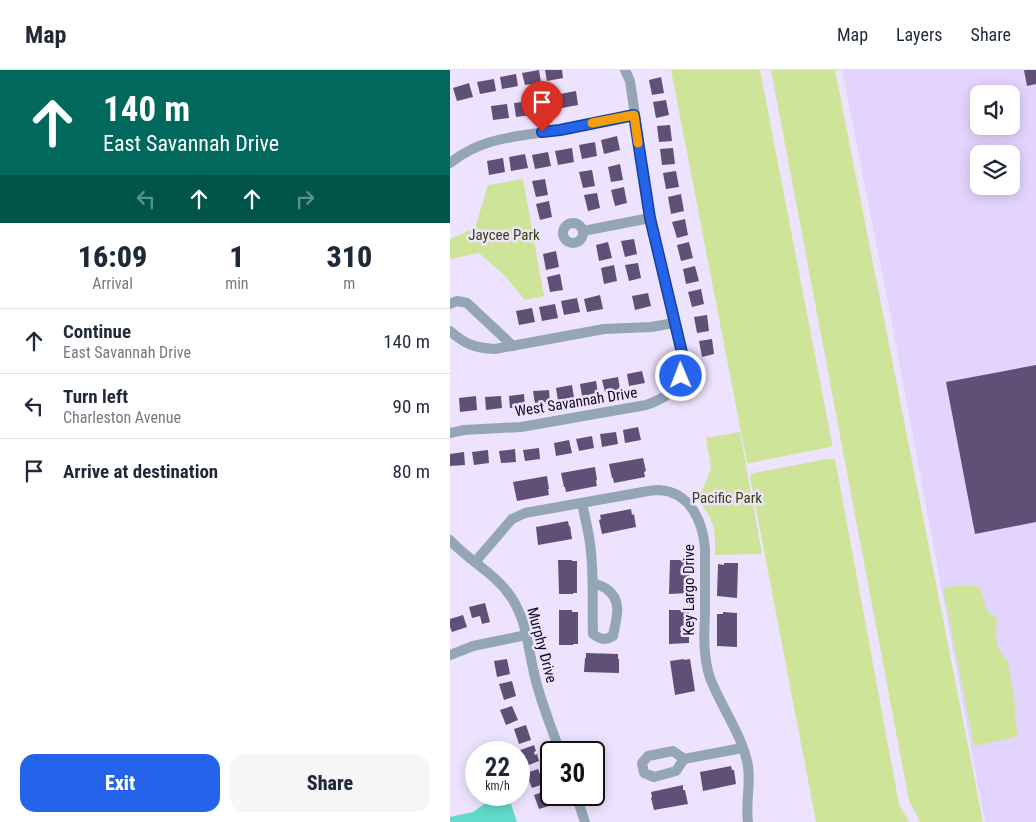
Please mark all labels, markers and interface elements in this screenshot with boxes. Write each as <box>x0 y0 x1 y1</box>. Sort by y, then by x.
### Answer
text: Map <box>25 21 66 49</box>
text: Map <box>837 24 868 45</box>
text: Layers <box>896 24 943 45</box>
text: Share <box>971 24 1011 45</box>
pin <box>521 81 563 132</box>
map controls <box>970 85 1020 195</box>
button: sound <box>970 85 1020 135</box>
icon: arrive <box>528 88 556 116</box>
text: 140 m <box>103 89 190 130</box>
icon: ahead <box>20 90 85 155</box>
text: East Savannah Drive <box>103 131 279 156</box>
button: layers <box>970 145 1020 195</box>
icon: left <box>132 185 160 213</box>
icon: ahead <box>185 185 213 213</box>
icon: ahead <box>238 185 266 213</box>
icon: right <box>291 185 319 213</box>
park label: Jaycee Park <box>468 226 540 244</box>
text: 16:09 <box>78 239 147 274</box>
text: 1 <box>229 239 244 274</box>
text: 310 <box>326 239 372 274</box>
text: Arrival <box>92 274 133 293</box>
text: min <box>225 274 249 293</box>
text: m <box>343 274 355 293</box>
text: Continue <box>63 320 131 343</box>
icon: ahead <box>20 327 48 355</box>
text: 140 m <box>383 330 430 353</box>
text: East Savannah Drive <box>63 343 191 362</box>
position arrow <box>654 349 706 401</box>
street label: West Savannah Drive <box>514 383 638 421</box>
text: Turn left <box>63 385 128 408</box>
icon: left <box>20 392 48 420</box>
text: 90 m <box>393 395 430 418</box>
text: Charleston Avenue <box>63 408 181 427</box>
icon: arrive <box>20 457 48 485</box>
text: Arrive at destination <box>63 460 218 483</box>
text: 80 m <box>393 460 430 483</box>
park label: Pacific Park <box>692 489 762 507</box>
street label: Key Largo Drive <box>680 544 698 636</box>
street label: Murphy Drive <box>523 605 561 685</box>
speed limit sign: 30 <box>540 741 605 806</box>
text: 22 <box>485 753 510 782</box>
button: Exit <box>20 754 220 812</box>
button: Share <box>230 754 430 812</box>
text: km/h <box>485 779 510 793</box>

